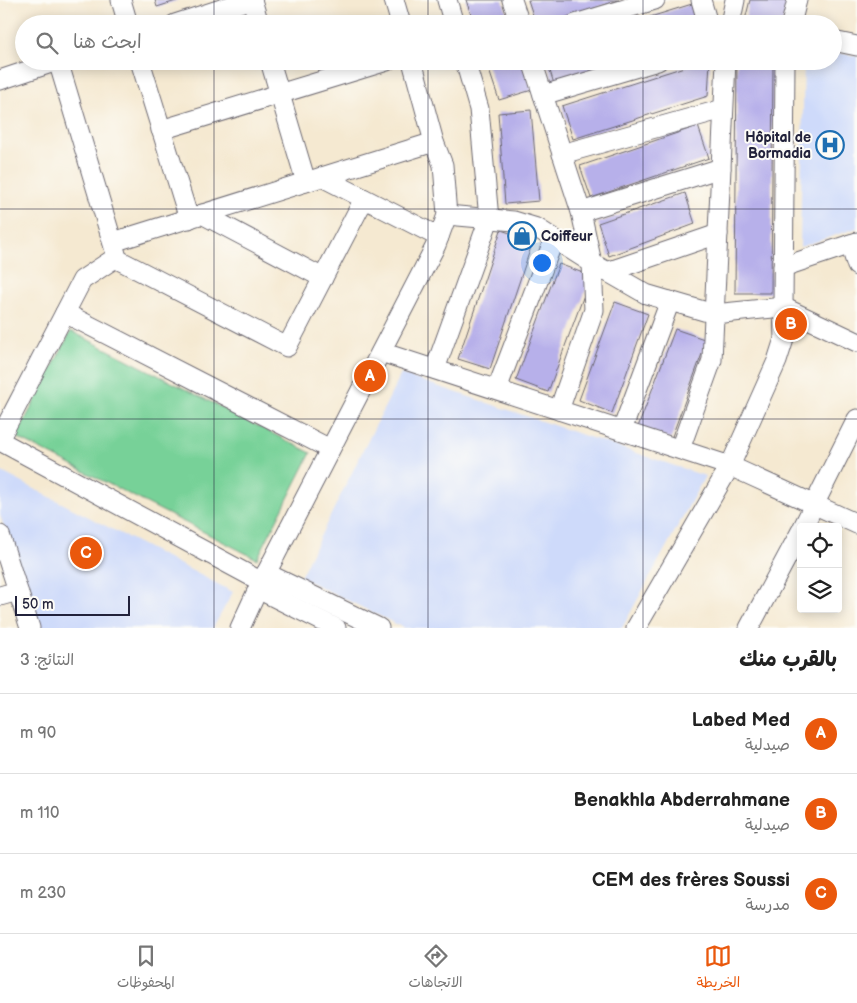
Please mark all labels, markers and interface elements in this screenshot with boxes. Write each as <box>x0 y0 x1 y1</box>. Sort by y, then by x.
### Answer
search box <box>15 15 842 70</box>
icon: search <box>33 29 61 57</box>
text: ابحث هنا <box>73 31 142 54</box>
place label: Hôpital de Bormadia <box>745 129 811 162</box>
hospital icon: Hôpital de Bormadia <box>815 130 845 160</box>
shop icon: Coiffeur <box>507 221 537 251</box>
place label: Coiffeur <box>541 228 593 245</box>
your location <box>529 250 555 276</box>
pin: B <box>775 305 807 343</box>
pin: A <box>354 357 386 395</box>
map controls <box>797 523 842 613</box>
button: locate <box>797 523 842 568</box>
pin: C <box>70 534 102 572</box>
button: layers <box>797 568 842 613</box>
scale bar <box>15 593 130 616</box>
text: 50 m <box>22 596 54 613</box>
text: بالقرب منك <box>739 647 837 672</box>
text: النتائج: 3 <box>20 651 74 670</box>
text: Labed Med <box>692 709 790 732</box>
text: 90 m <box>20 724 56 743</box>
text: A <box>816 724 826 743</box>
text: صيدلية <box>745 736 790 755</box>
text: Benakhla Abderrahmane <box>574 789 790 812</box>
text: 110 m <box>20 804 59 823</box>
text: B <box>815 804 827 823</box>
text: صيدلية <box>745 816 790 835</box>
text: CEM des frères Soussi <box>592 869 790 892</box>
text: 230 m <box>20 884 66 903</box>
text: C <box>815 884 827 903</box>
text: مدرسة <box>745 896 790 915</box>
tab: المحفوظات <box>117 942 175 995</box>
tab: الاتجاهات <box>408 942 463 995</box>
tab: الخريطة <box>696 942 740 995</box>

